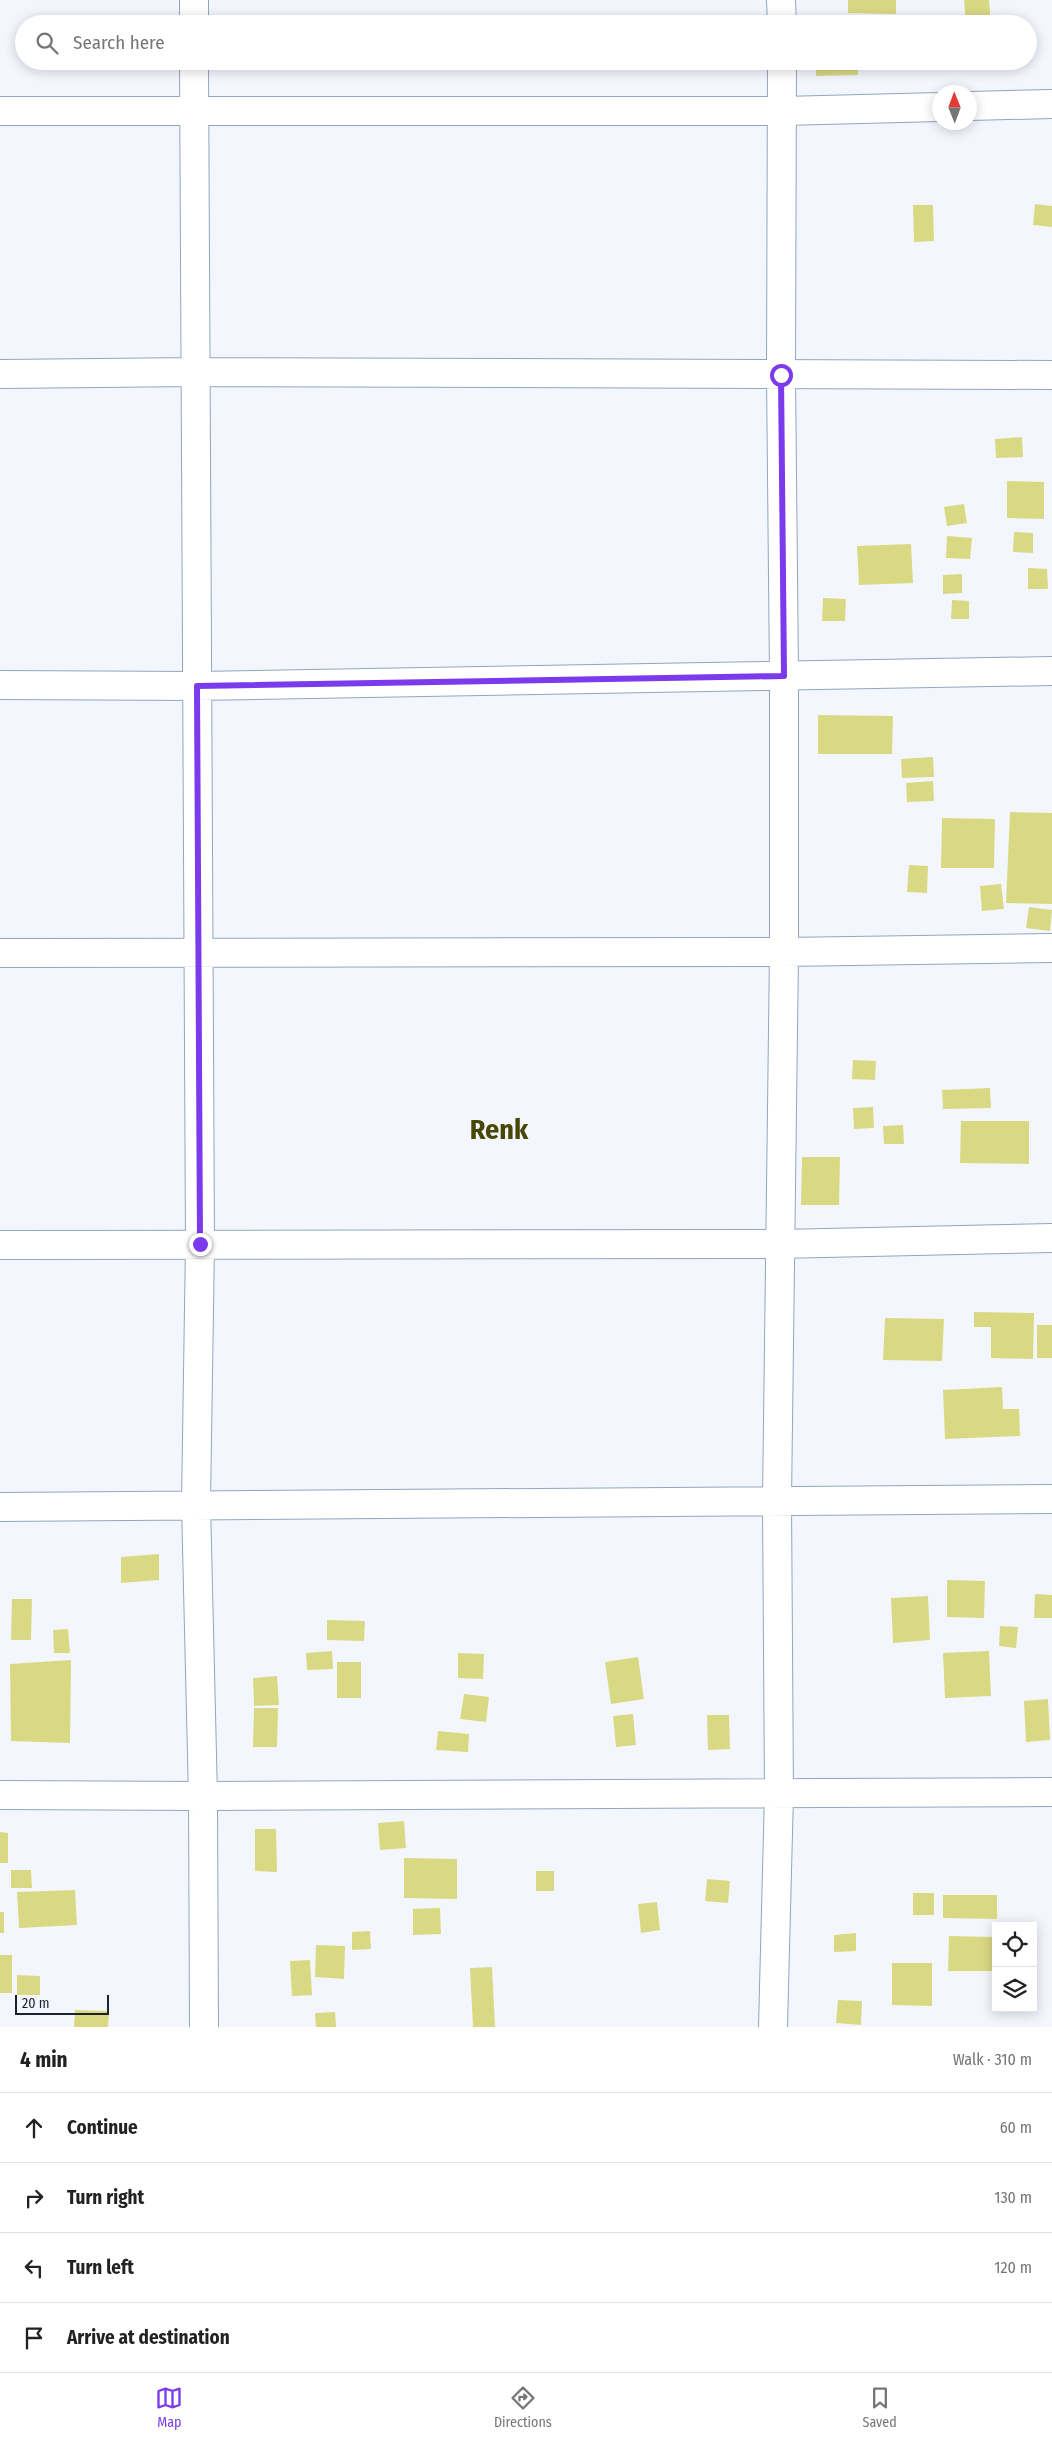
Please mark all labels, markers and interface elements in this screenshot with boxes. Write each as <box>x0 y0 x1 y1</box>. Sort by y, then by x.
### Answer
search box <box>15 15 1037 70</box>
icon: search <box>33 29 61 57</box>
text: Search here <box>73 31 165 54</box>
north arrow <box>932 85 977 130</box>
route start <box>770 364 793 387</box>
district label: Renk <box>470 1113 529 1146</box>
route end <box>189 1233 212 1256</box>
map controls <box>992 1922 1037 2012</box>
button: locate <box>992 1922 1037 1967</box>
button: layers <box>992 1967 1037 2012</box>
scale bar <box>15 1992 109 2015</box>
text: 20 m <box>22 1995 50 2012</box>
text: 4 min <box>20 2047 68 2073</box>
text: Walk · 310 m <box>953 2050 1032 2069</box>
icon: ahead <box>20 2114 48 2142</box>
text: Continue <box>67 2116 138 2139</box>
text: 60 m <box>1000 2118 1032 2137</box>
icon: right <box>20 2184 48 2212</box>
text: Turn right <box>67 2186 144 2209</box>
text: 130 m <box>994 2188 1032 2207</box>
icon: left <box>20 2254 48 2282</box>
text: Turn left <box>67 2256 134 2279</box>
text: 120 m <box>994 2258 1032 2277</box>
icon: arrive <box>20 2324 48 2352</box>
text: Arrive at destination <box>67 2326 230 2349</box>
tab: Map <box>155 2384 183 2431</box>
tab: Directions <box>494 2384 552 2431</box>
tab: Saved <box>862 2384 897 2431</box>

